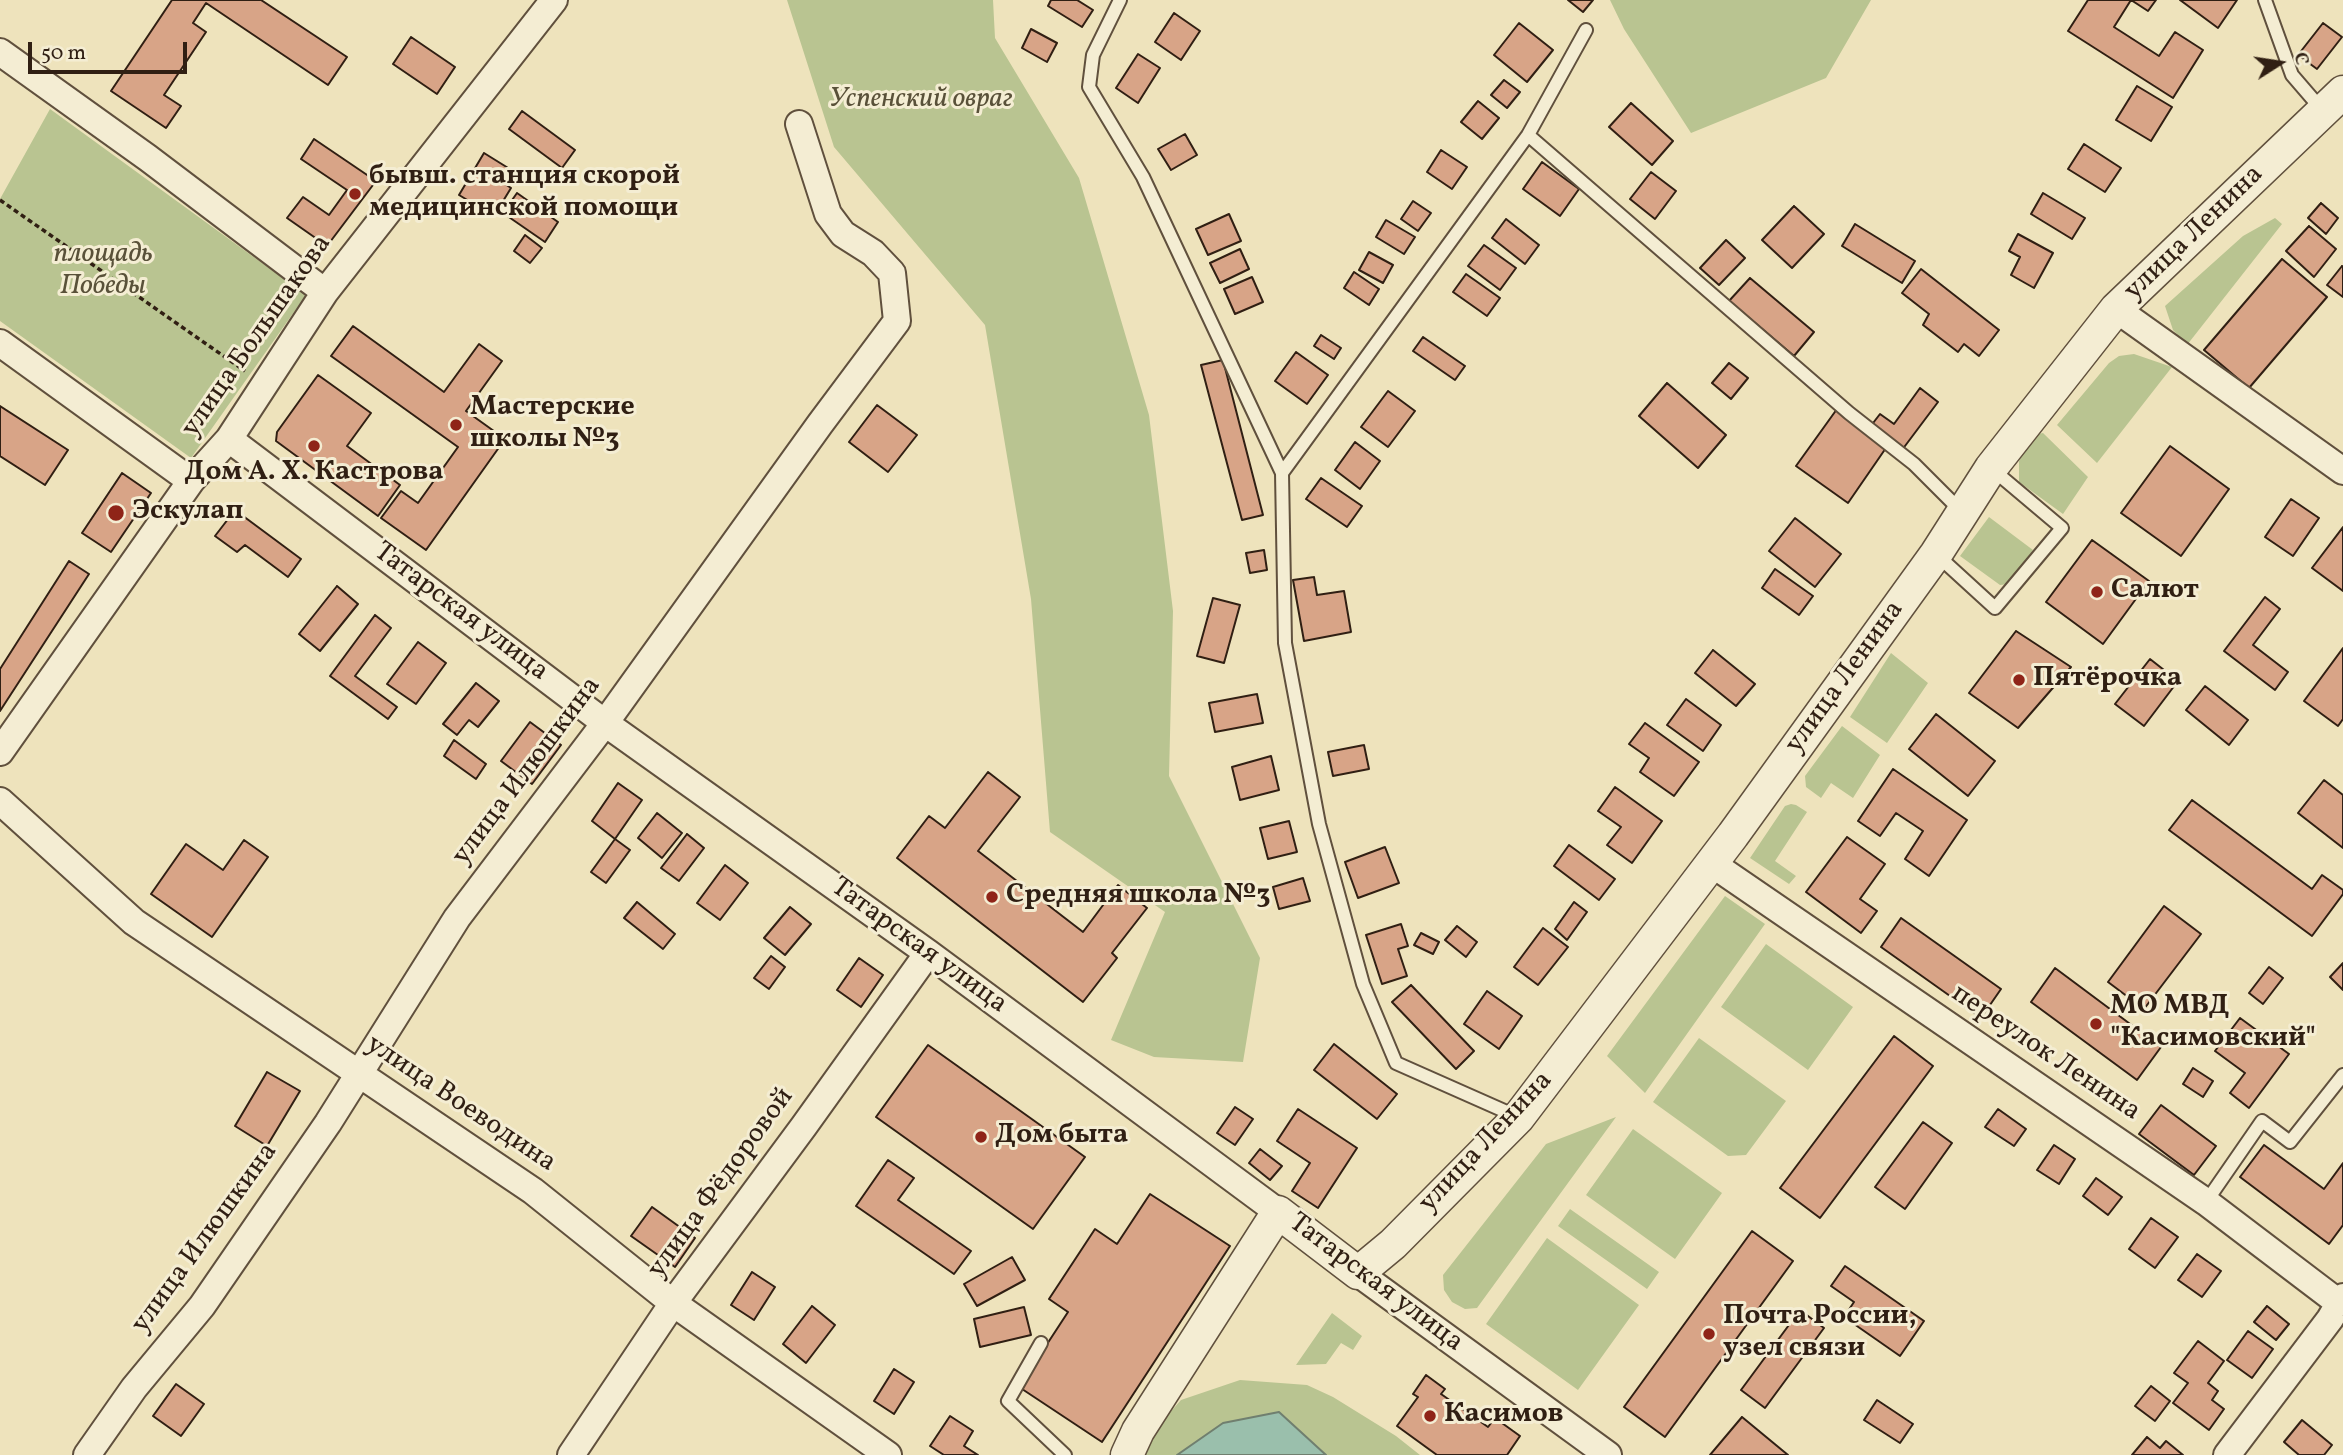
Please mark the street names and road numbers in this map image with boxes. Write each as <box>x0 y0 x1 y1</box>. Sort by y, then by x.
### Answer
street label: улица Ленина <box>2118 159 2272 309</box>
street label: улица Большакова <box>176 229 340 445</box>
street label: Татарская улица <box>366 536 554 690</box>
street label: улица Ленина <box>1779 595 1913 761</box>
street label: улица Илюшкина <box>446 671 610 873</box>
street label: Татарская улица <box>823 872 1013 1022</box>
street label: переулок Ленина <box>1944 978 2146 1130</box>
street label: улица Воеводина <box>359 1029 561 1181</box>
street label: улица Ленина <box>1413 1065 1561 1221</box>
street label: улица Фёдоровой <box>642 1082 802 1286</box>
street label: улица Илюшкина <box>126 1137 286 1341</box>
street label: Татарская улица <box>1281 1207 1469 1361</box>

